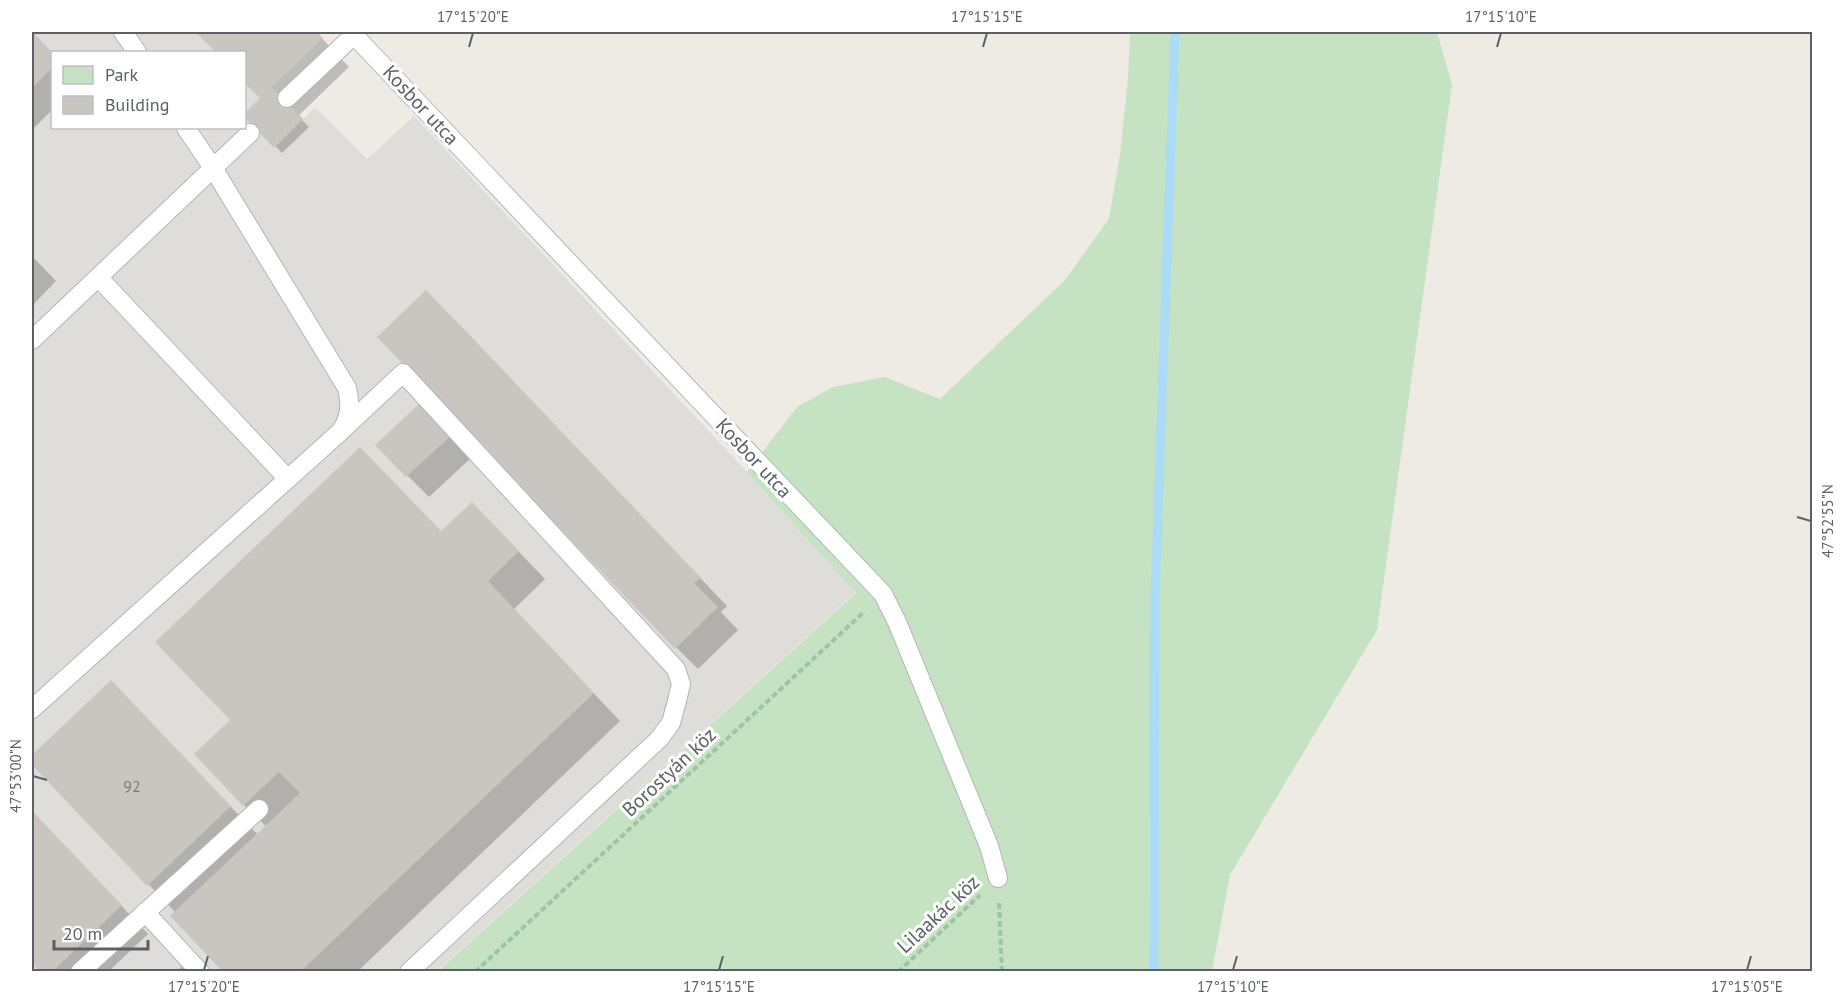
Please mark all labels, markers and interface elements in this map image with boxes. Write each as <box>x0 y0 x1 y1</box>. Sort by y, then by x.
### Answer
text: 17°15'20"E <box>437 7 509 26</box>
text: 17°15'15"E <box>951 7 1023 26</box>
text: 17°15'10"E <box>1465 7 1537 26</box>
legend <box>51 51 246 129</box>
street label: Kosbor utca <box>377 59 465 151</box>
text: Park <box>105 63 138 86</box>
text: Building <box>105 93 169 116</box>
street label: Kosbor utca <box>710 412 798 504</box>
text: 47°52'55"N <box>1818 484 1837 558</box>
street label: Borostyán köz <box>616 722 722 822</box>
text: 47°53'00"N <box>6 739 25 813</box>
house number: 92 <box>123 776 141 796</box>
street label: Lilaakác köz <box>891 869 985 959</box>
scale bar <box>54 913 148 951</box>
text: 20 m <box>63 922 102 945</box>
text: 17°15'20"E <box>168 977 240 996</box>
text: 17°15'15"E <box>683 977 755 996</box>
text: 17°15'10"E <box>1197 977 1269 996</box>
text: 17°15'05"E <box>1711 977 1783 996</box>

